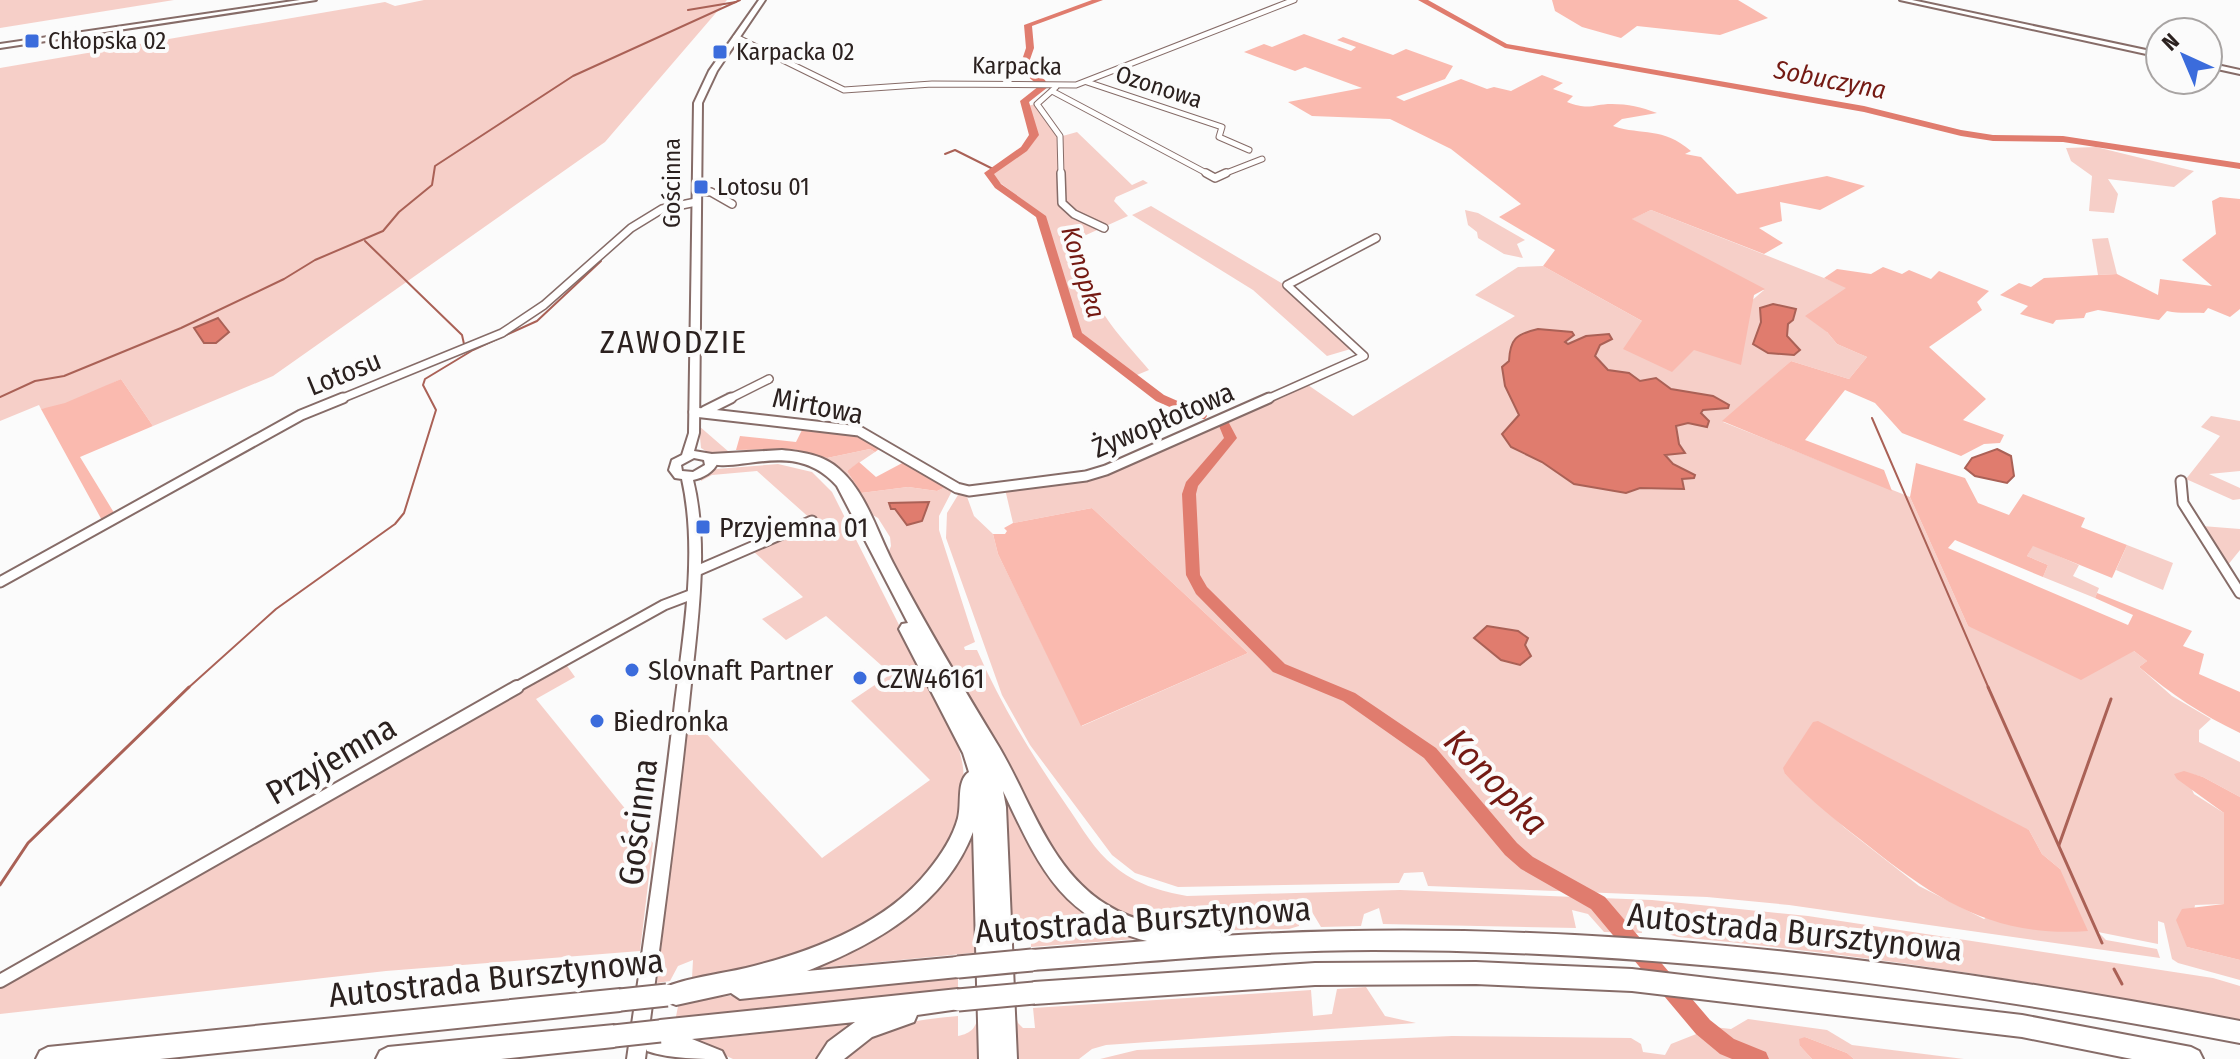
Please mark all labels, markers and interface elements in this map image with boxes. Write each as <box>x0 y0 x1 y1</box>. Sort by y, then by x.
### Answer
north arrow <box>2144 16 2224 96</box>
place label: Chłopska 02 <box>48 27 166 55</box>
text: N <box>2156 28 2185 56</box>
marker: Chłopska 02 <box>23 32 41 50</box>
place label: Karpacka 02 <box>736 38 854 66</box>
marker: Karpacka 02 <box>711 43 729 61</box>
street label: Karpacka <box>972 51 1062 81</box>
water label: Sobuczyna <box>1770 54 1889 106</box>
street label: Ozonowa <box>1112 60 1206 114</box>
street label: Gościnna <box>658 138 686 228</box>
place label: Lotosu 01 <box>717 173 810 201</box>
marker: Lotosu 01 <box>692 178 710 196</box>
water label: Konopka <box>1054 222 1112 322</box>
district label: ZAWODZIE <box>600 323 748 361</box>
street label: Lotosu <box>302 343 386 403</box>
street label: Żywopłotowa <box>1087 375 1239 465</box>
street label: Mirtowa <box>770 381 866 431</box>
place label: Przyjemna 01 <box>719 511 868 544</box>
marker: Przyjemna 01 <box>694 518 712 536</box>
place label: Slovnaft Partner <box>648 654 833 687</box>
marker: Slovnaft Partner <box>623 661 641 679</box>
place label: CZW46161 <box>876 662 985 695</box>
marker: CZW46161 <box>851 669 869 687</box>
place label: Biedronka <box>613 705 729 738</box>
street label: Przyjemna <box>259 706 403 814</box>
marker: Biedronka <box>588 712 606 730</box>
water label: Konopka <box>1435 720 1557 844</box>
street label: Gościnna <box>610 756 666 888</box>
street label: Autostrada Bursztynowa <box>974 888 1312 952</box>
street label: Autostrada Bursztynowa <box>1626 894 1964 970</box>
street label: Autostrada Bursztynowa <box>327 940 665 1016</box>

